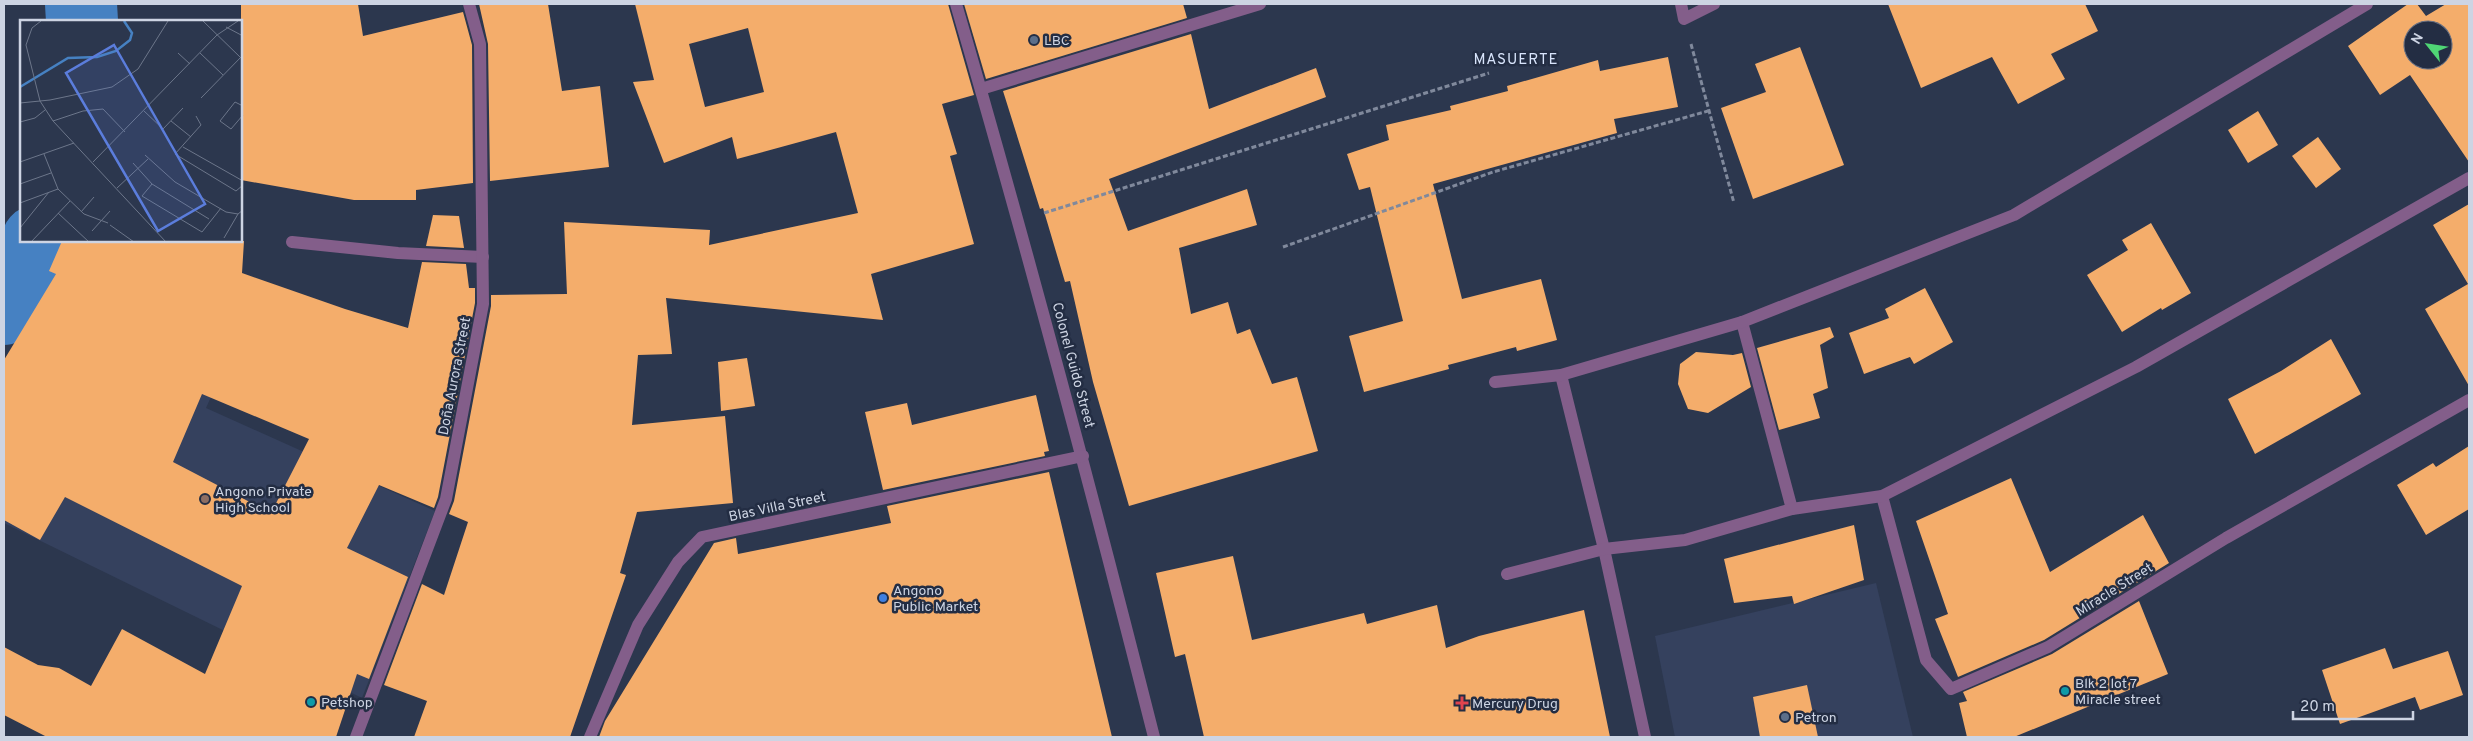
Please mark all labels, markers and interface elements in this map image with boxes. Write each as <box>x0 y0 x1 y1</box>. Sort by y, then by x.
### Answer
inset map <box>20 20 242 242</box>
north arrow <box>2403 20 2453 70</box>
text: N <box>2408 31 2428 48</box>
place label: LBC <box>1044 33 1070 50</box>
marker: LBC <box>1028 34 1040 46</box>
district label: MASUERTE <box>1473 51 1559 70</box>
street label: Colonel Guido Street <box>1048 301 1098 430</box>
street label: Doña Aurora Street <box>436 316 475 437</box>
place label: Angono Private High School <box>215 484 312 517</box>
street label: Blas Villa Street <box>727 489 827 526</box>
marker: Angono Private High School <box>199 493 211 505</box>
street label: Miracle Street <box>2073 560 2156 621</box>
place label: Angono Public Market <box>893 583 978 616</box>
marker: Angono Public Market <box>877 592 889 604</box>
place label: Blk 2 lot 7 Miracle street <box>2075 676 2161 709</box>
marker: Blk 2 lot 7 Miracle street <box>2059 685 2071 697</box>
scale bar <box>2293 688 2413 720</box>
place label: Petshop <box>321 695 373 712</box>
marker: Petshop <box>305 696 317 708</box>
place label: Mercury Drug <box>1472 696 1558 713</box>
marker: Mercury Drug <box>1456 697 1468 709</box>
text: 20 m <box>2300 698 2335 717</box>
place label: Petron <box>1795 710 1837 727</box>
marker: Petron <box>1779 711 1791 723</box>

